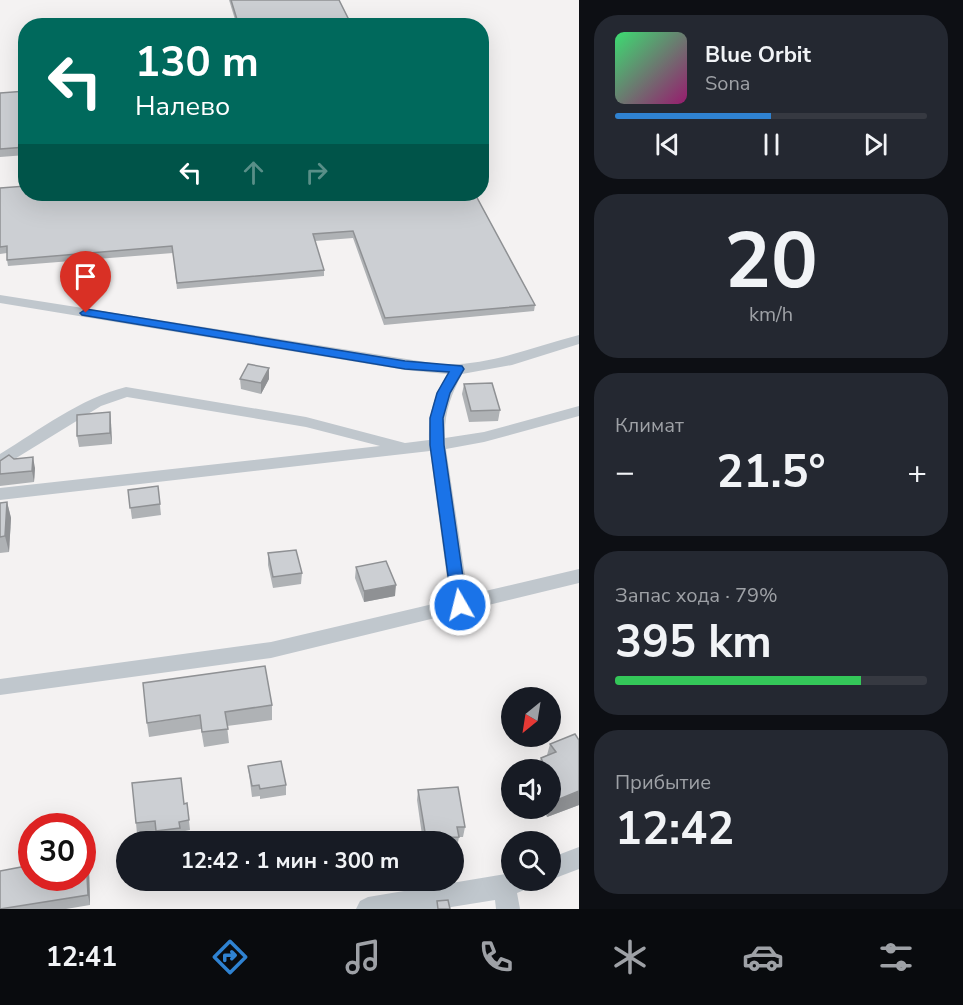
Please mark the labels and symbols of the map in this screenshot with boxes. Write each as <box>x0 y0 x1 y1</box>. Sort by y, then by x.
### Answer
pin <box>60 251 111 313</box>
position arrow <box>428 573 492 637</box>
north arrow <box>501 687 561 747</box>
speed limit sign: 30 <box>18 813 96 891</box>

